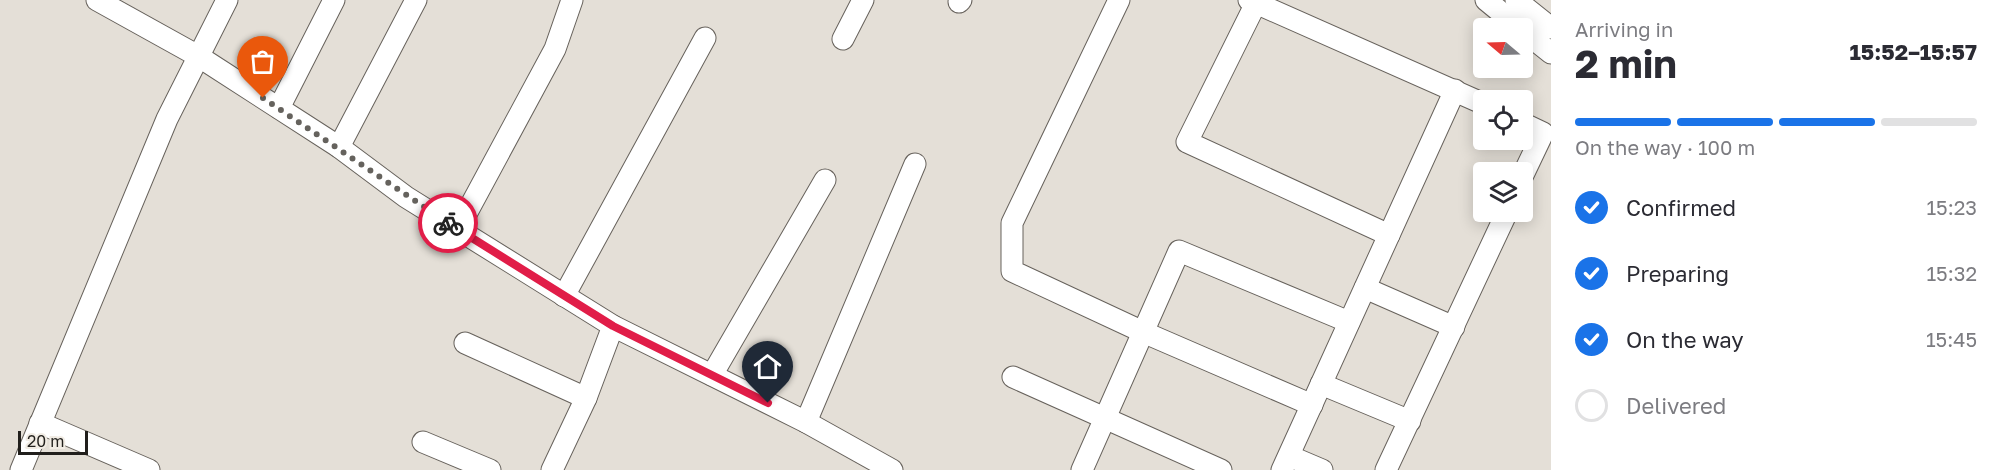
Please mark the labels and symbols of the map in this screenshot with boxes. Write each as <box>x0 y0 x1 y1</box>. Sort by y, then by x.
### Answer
north arrow <box>1473 18 1533 78</box>
pin <box>237 36 288 98</box>
courier <box>418 193 478 253</box>
pin <box>742 341 793 403</box>
scale bar <box>18 428 88 456</box>

